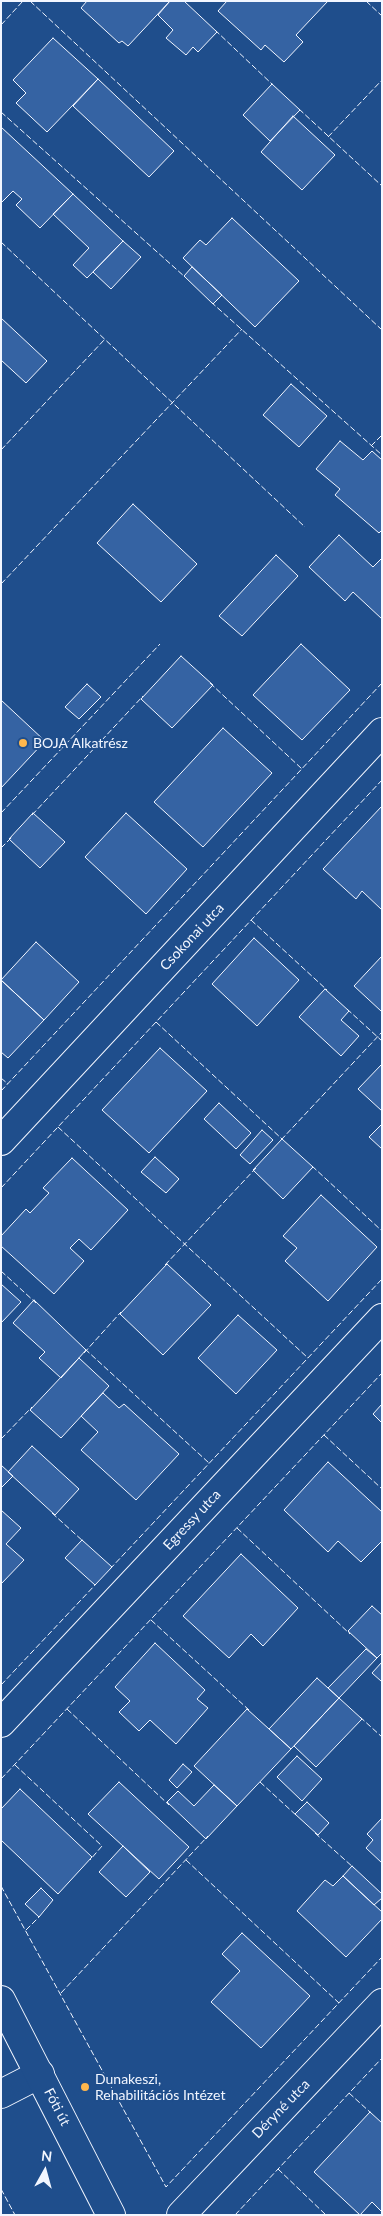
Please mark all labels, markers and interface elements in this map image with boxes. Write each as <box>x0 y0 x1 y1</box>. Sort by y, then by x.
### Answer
place label: BOJA Alkatrész <box>33 735 128 751</box>
marker: BOJA Alkatrész <box>17 737 29 749</box>
street label: Csokonai utca <box>156 900 228 974</box>
street label: Egressy utca <box>160 1486 224 1554</box>
place label: Dunakeszi, Rehabilitációs Intézet <box>95 2071 225 2104</box>
street label: Déryné utca <box>249 2076 313 2142</box>
marker: Dunakeszi, Rehabilitációs Intézet <box>79 2081 91 2093</box>
street label: Fóti út <box>40 2085 74 2129</box>
north arrow <box>20 2146 70 2196</box>
text: N <box>40 2147 53 2165</box>

